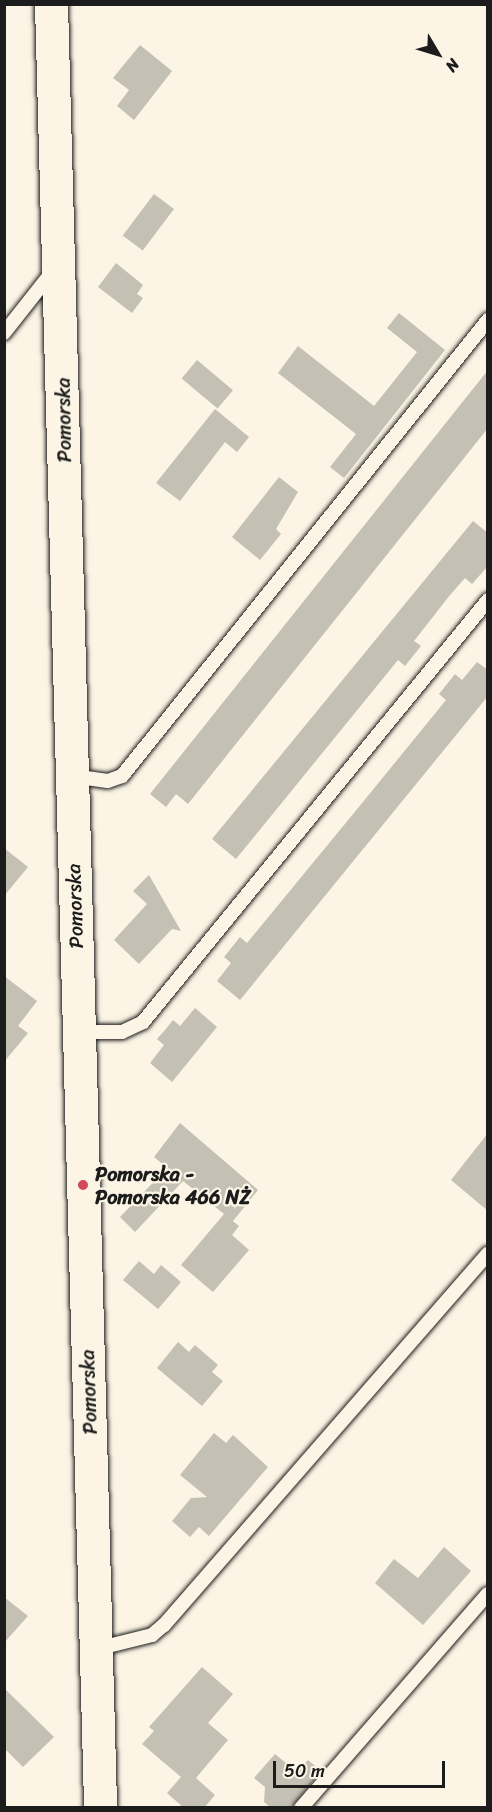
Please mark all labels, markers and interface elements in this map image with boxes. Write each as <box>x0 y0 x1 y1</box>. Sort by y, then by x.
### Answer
north arrow <box>408 24 468 84</box>
text: N <box>438 52 467 79</box>
street label: Pomorska <box>51 377 77 463</box>
street label: Pomorska <box>62 863 88 949</box>
place label: Pomorska - Pomorska 466 NŻ <box>95 1162 251 1209</box>
marker: Pomorska - Pomorska 466 NŻ <box>76 1178 90 1192</box>
street label: Pomorska <box>76 1349 102 1435</box>
scale bar <box>276 1749 448 1787</box>
text: 50 m <box>284 1755 325 1787</box>

